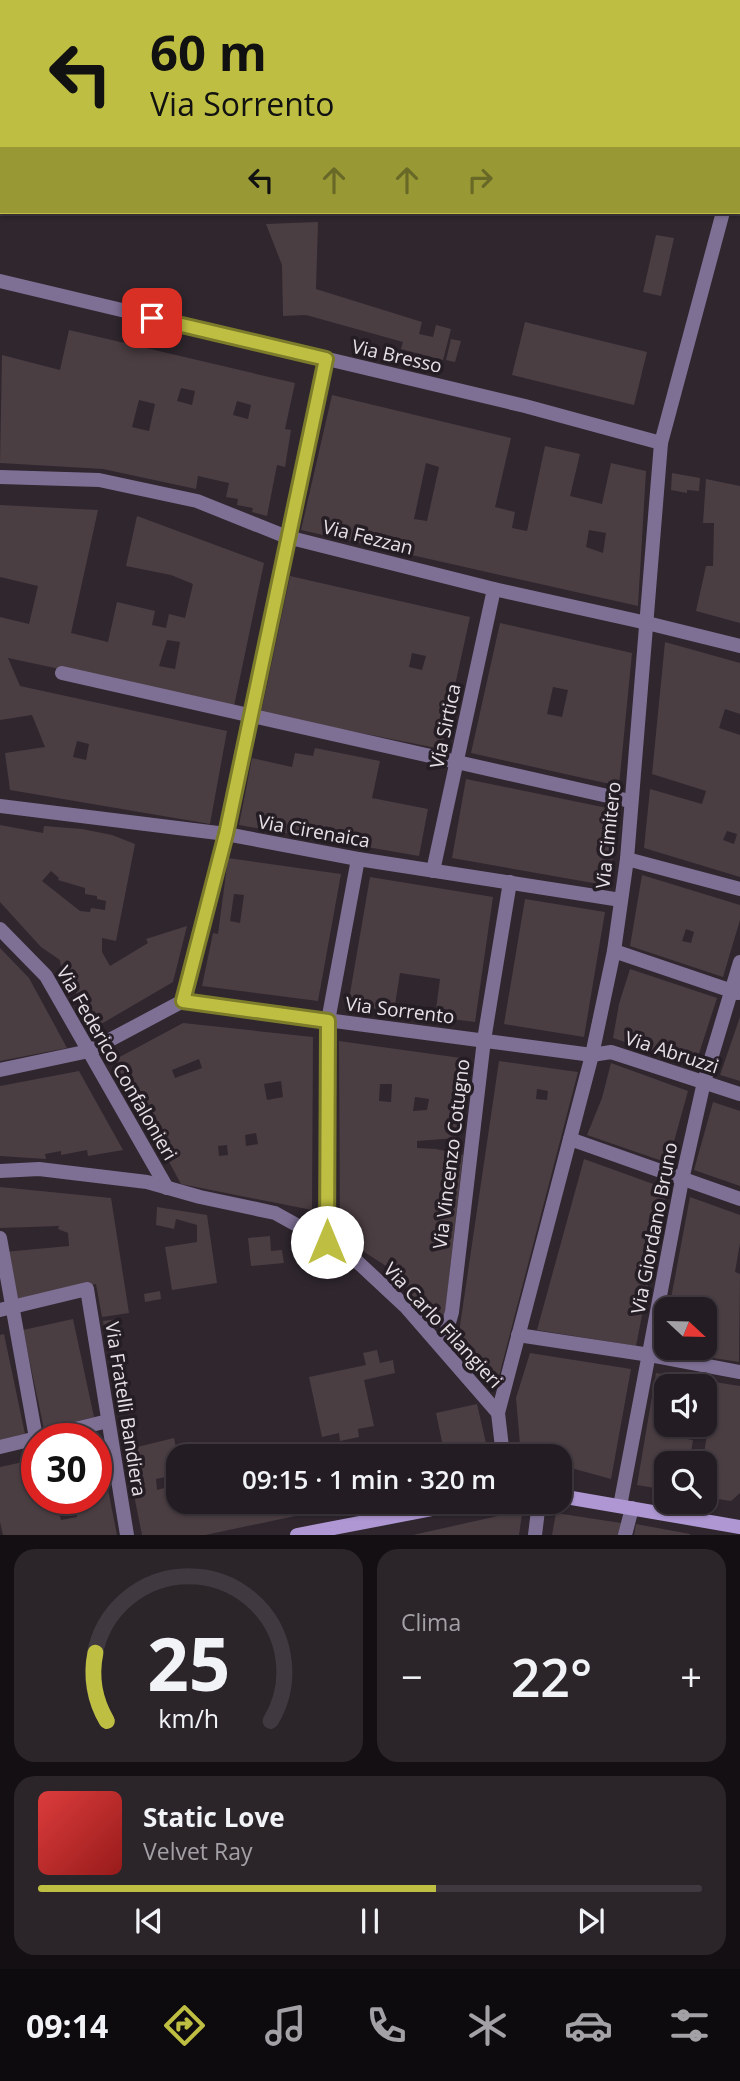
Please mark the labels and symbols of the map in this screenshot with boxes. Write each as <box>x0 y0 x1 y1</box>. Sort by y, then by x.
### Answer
pin <box>122 288 182 348</box>
street label: Via Bresso <box>349 333 445 379</box>
street label: Via Fezzan <box>320 513 416 561</box>
street label: Via Sirtica <box>423 681 467 771</box>
street label: Via Cimitero <box>589 780 627 890</box>
street label: Via Cirenaica <box>256 808 372 854</box>
street label: Via Federico Confalonieri <box>51 961 183 1165</box>
street label: Via Sorrento <box>344 990 456 1030</box>
street label: Via Abruzzi <box>622 1025 722 1079</box>
street label: Via Vincenzo Cotugno <box>426 1057 476 1251</box>
street label: Via Giordano Bruno <box>625 1140 683 1316</box>
position arrow <box>290 1205 364 1279</box>
street label: Via Carlo Filangieri <box>378 1257 508 1393</box>
north arrow <box>654 1297 718 1360</box>
street label: Via Fratelli Bandiera <box>99 1320 153 1498</box>
speed limit sign: 30 <box>21 1423 112 1514</box>

